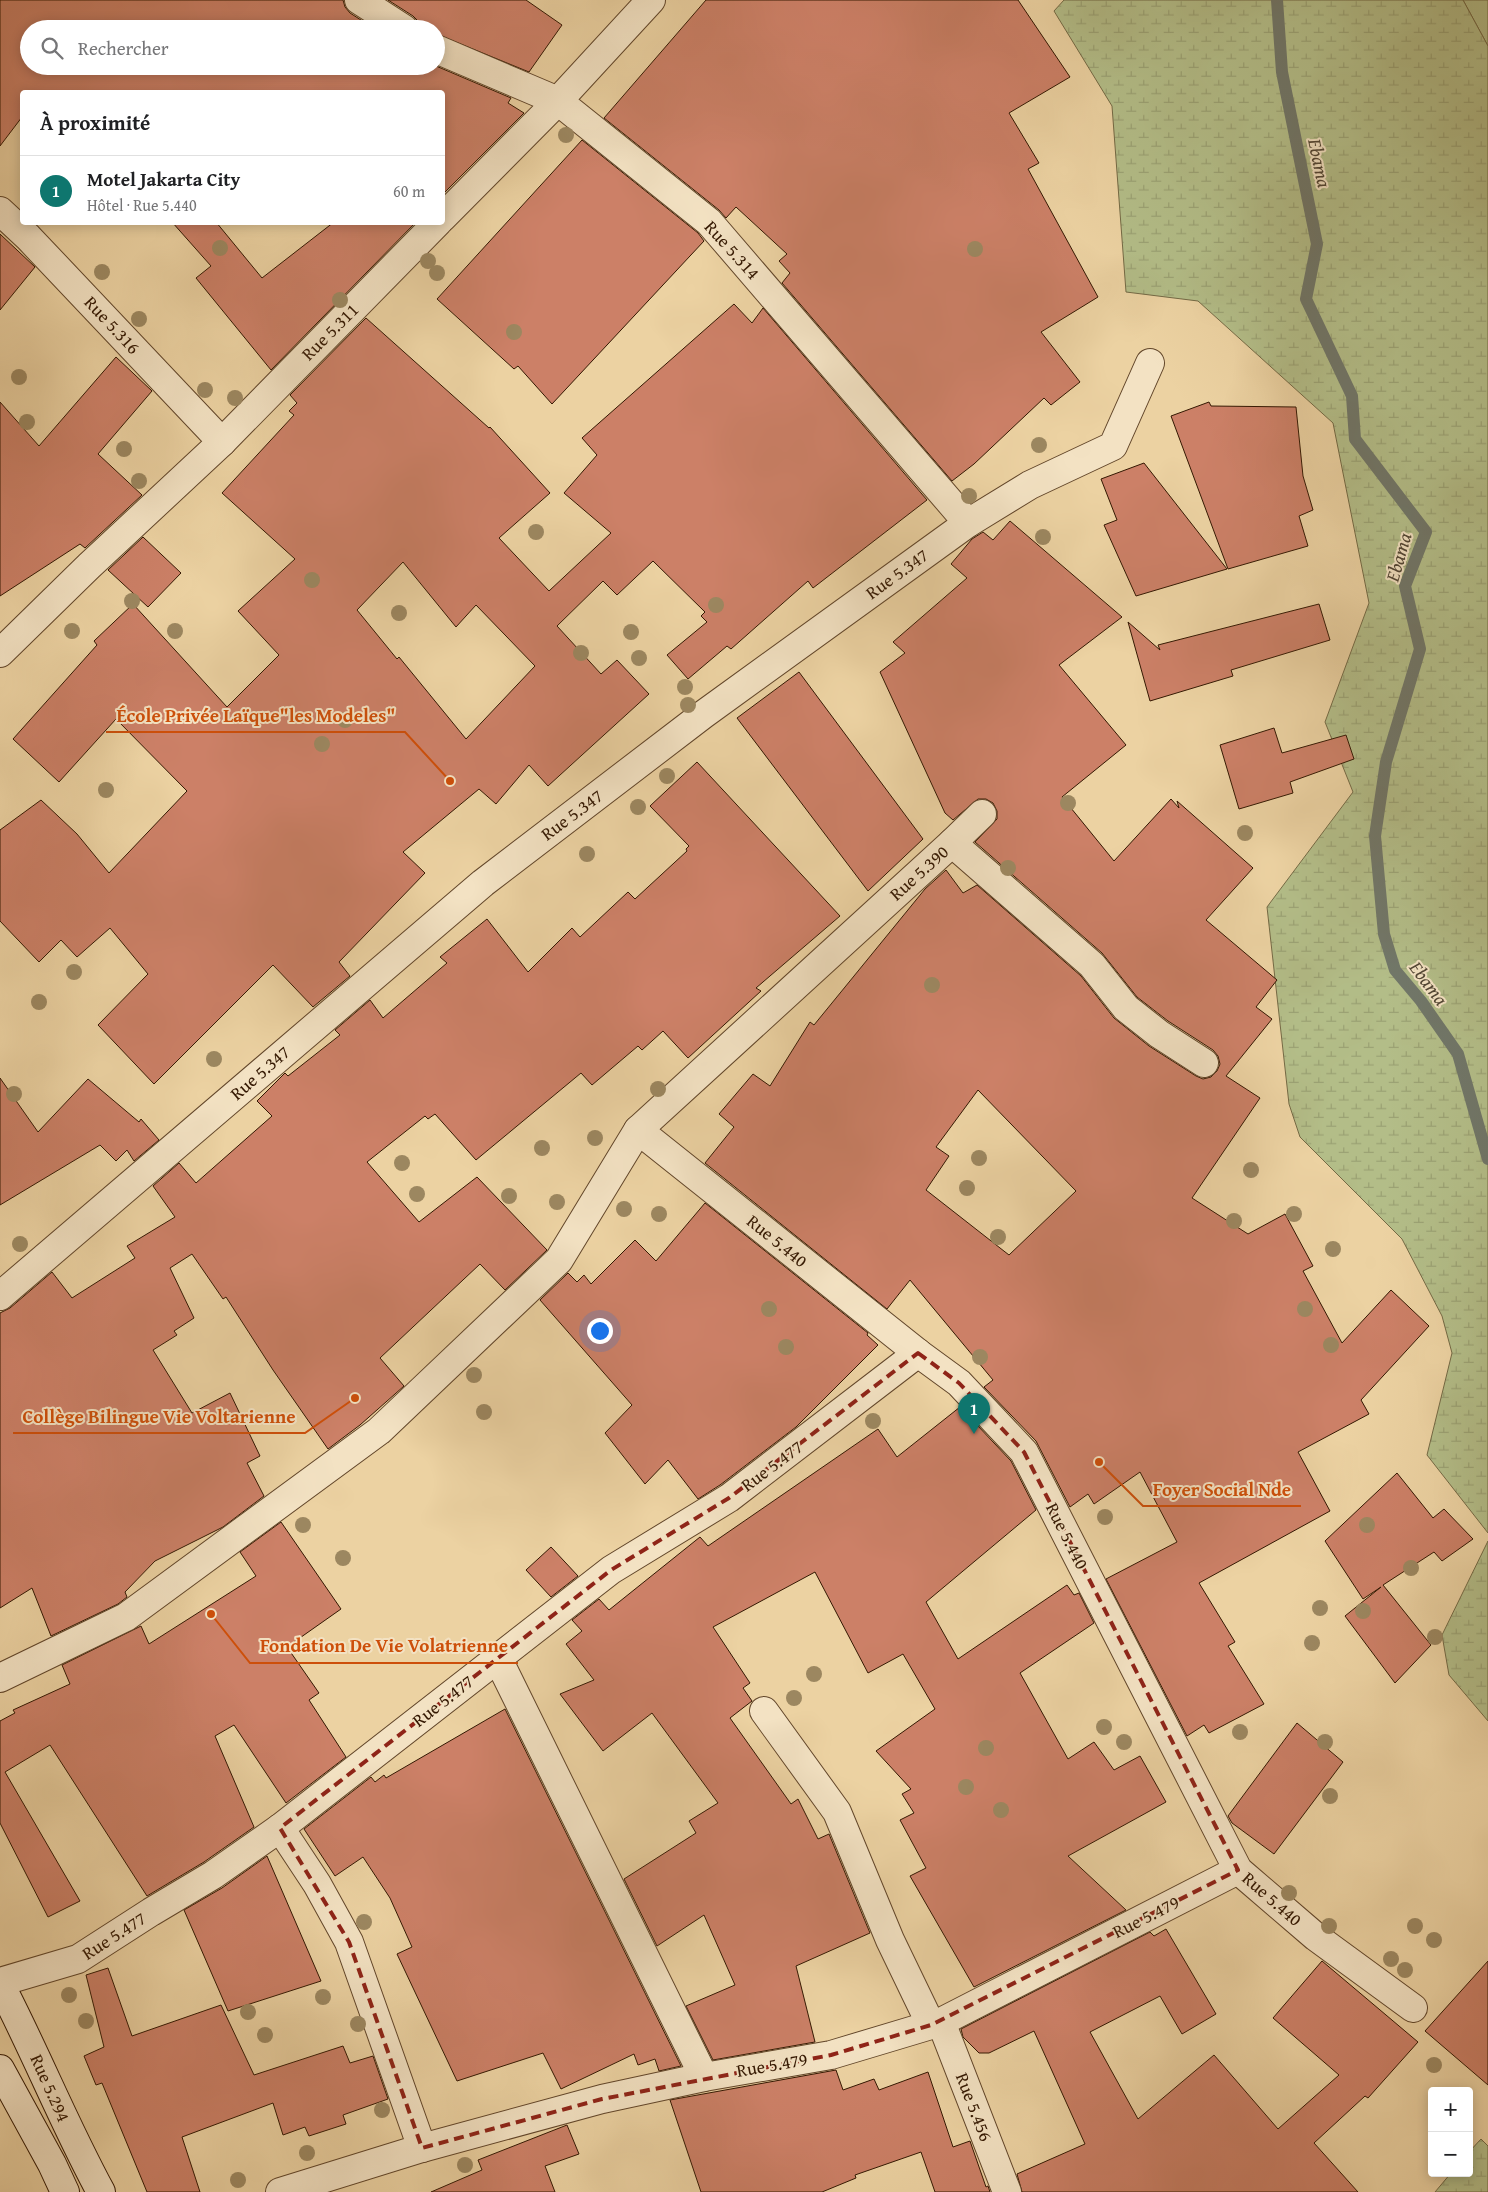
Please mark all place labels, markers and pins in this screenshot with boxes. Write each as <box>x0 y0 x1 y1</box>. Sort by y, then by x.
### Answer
callout: École Privée Laïque"les Modeles" <box>106 698 405 732</box>
pin: 1 <box>958 1393 990 1434</box>
callout: Collège Bilingue Vie Voltarienne <box>13 1399 305 1433</box>
callout: Foyer Social Nde <box>1143 1472 1301 1506</box>
callout: Fondation De Vie Volatrienne <box>250 1629 518 1663</box>

